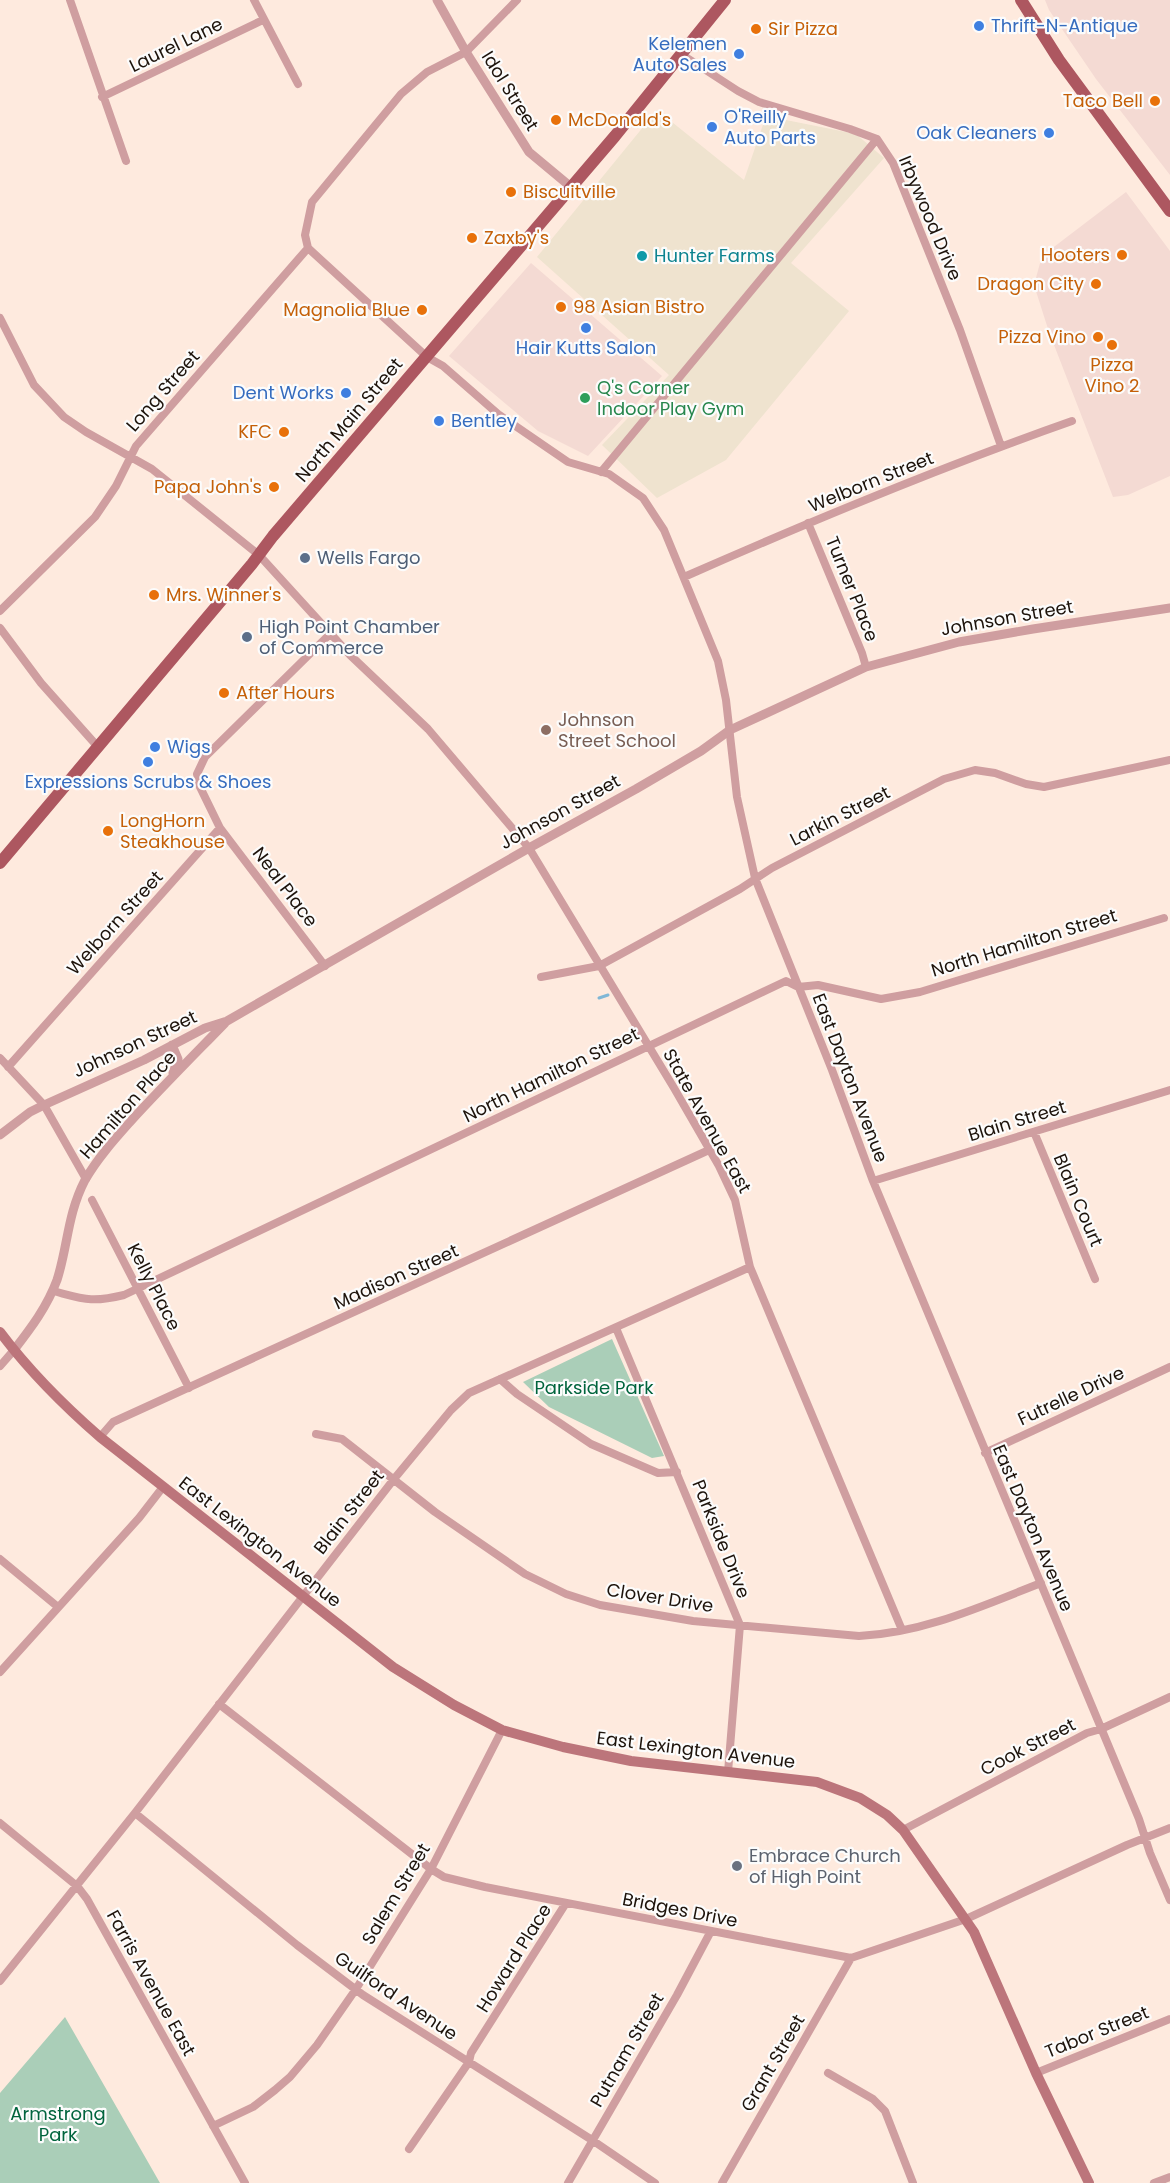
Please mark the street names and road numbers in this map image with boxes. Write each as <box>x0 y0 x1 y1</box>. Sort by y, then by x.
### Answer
street label: Laurel Lane <box>125 11 227 78</box>
street label: Idol Street <box>476 46 545 136</box>
street label: Irbywood Drive <box>893 152 968 284</box>
street label: Long Street <box>120 345 205 437</box>
street label: North Main Street <box>289 352 408 487</box>
street label: Welborn Street <box>805 445 937 518</box>
street label: Turner Place <box>820 533 885 645</box>
street label: Johnson Street <box>939 594 1075 641</box>
street label: Johnson Street <box>495 768 624 855</box>
street label: Larkin Street <box>785 780 894 852</box>
street label: Neal Place <box>247 842 324 932</box>
street label: Welborn Street <box>61 865 168 980</box>
street label: North Hamilton Street <box>928 902 1120 983</box>
street label: East Dayton Avenue <box>807 990 894 1166</box>
street label: Johnson Street <box>69 1004 201 1083</box>
street label: North Hamilton Street <box>459 1021 643 1128</box>
street label: State Avenue East <box>657 1044 758 1197</box>
street label: Hamilton Place <box>74 1045 182 1164</box>
street label: Blain Street <box>965 1094 1069 1147</box>
street label: Blain Court <box>1048 1150 1109 1250</box>
street label: Madison Street <box>329 1238 462 1315</box>
street label: Kelly Place <box>122 1239 187 1335</box>
street label: Futrelle Drive <box>1013 1360 1128 1431</box>
street label: East Dayton Avenue <box>987 1440 1080 1615</box>
street label: Blain Street <box>308 1464 390 1559</box>
street label: East Lexington Avenue <box>174 1470 347 1613</box>
street label: Parkside Drive <box>686 1476 757 1602</box>
street label: Clover Drive <box>605 1577 715 1618</box>
street label: Cook Street <box>976 1712 1080 1781</box>
street label: East Lexington Avenue <box>595 1725 797 1774</box>
street label: Salem Street <box>355 1838 436 1949</box>
street label: Bridges Drive <box>620 1886 740 1933</box>
street label: Howard Place <box>470 1899 557 2017</box>
street label: Farris Avenue East <box>101 1905 202 2060</box>
street label: Guilford Avenue <box>330 1945 463 2046</box>
street label: Putnam Street <box>584 1988 669 2112</box>
street label: Tabor Street <box>1041 1999 1152 2064</box>
street label: Grant Street <box>735 2010 811 2116</box>

